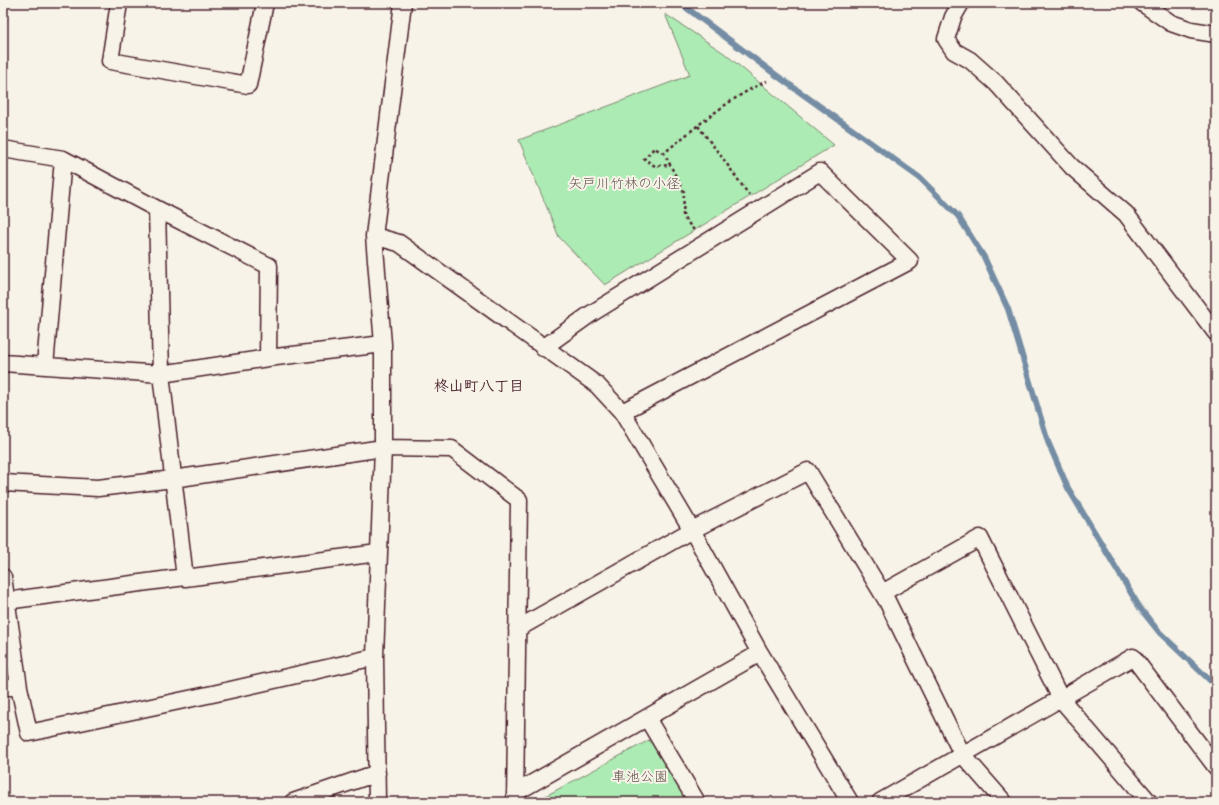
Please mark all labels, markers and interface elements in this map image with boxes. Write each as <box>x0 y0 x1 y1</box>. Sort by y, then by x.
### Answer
park label: 矢戸川竹林の小径 <box>568 175 680 192</box>
district label: 柊山町八丁目 <box>434 377 524 396</box>
park label: 車池公園 <box>612 768 668 785</box>

